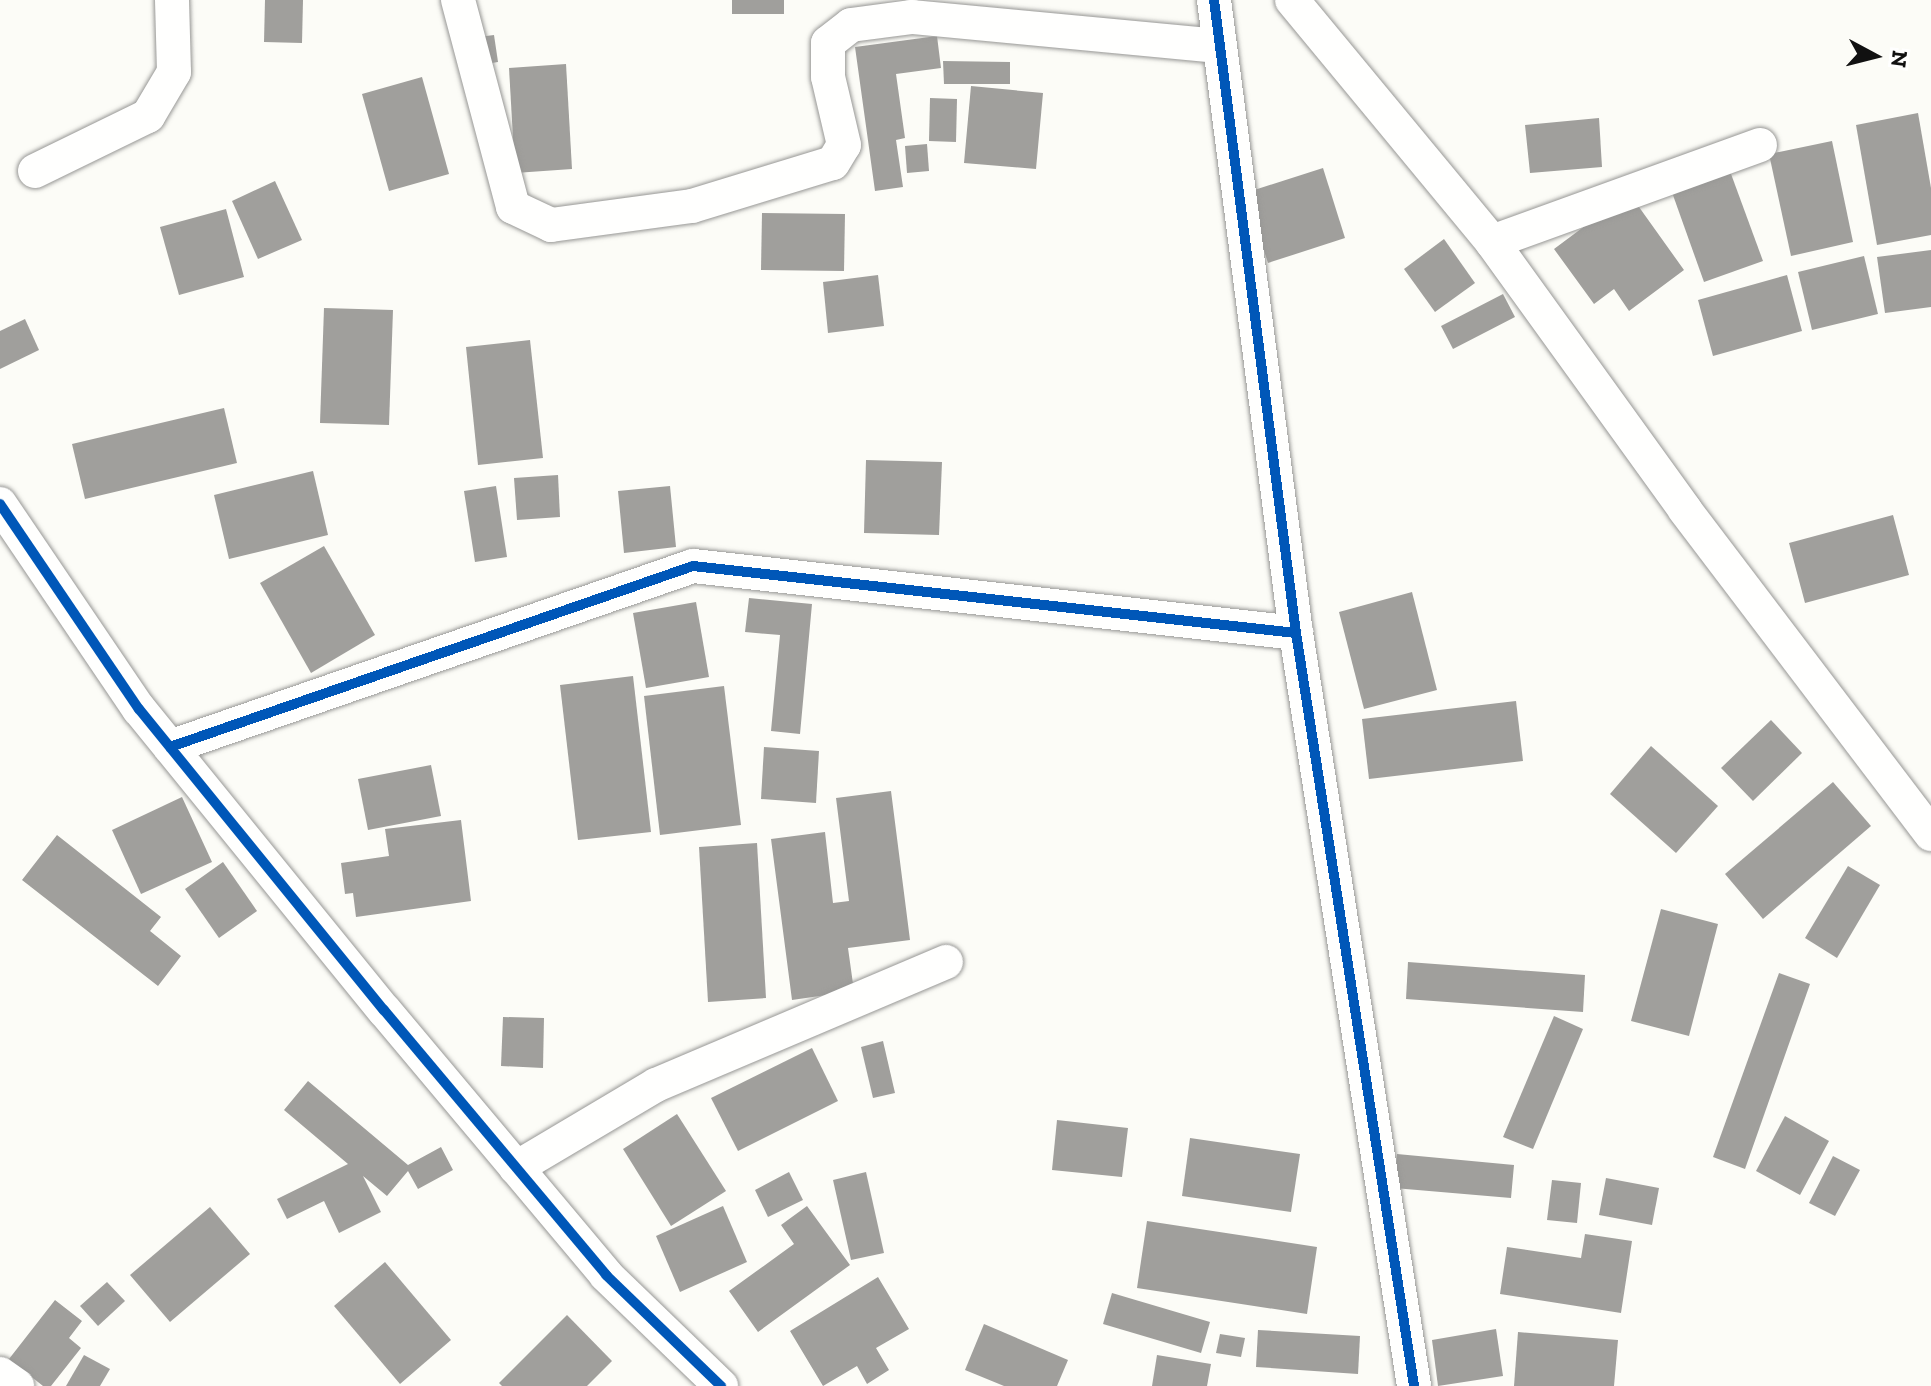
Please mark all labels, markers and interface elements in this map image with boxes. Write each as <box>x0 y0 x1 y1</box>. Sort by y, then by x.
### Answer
north arrow <box>1835 16 1915 96</box>
text: N <box>1885 49 1914 69</box>

